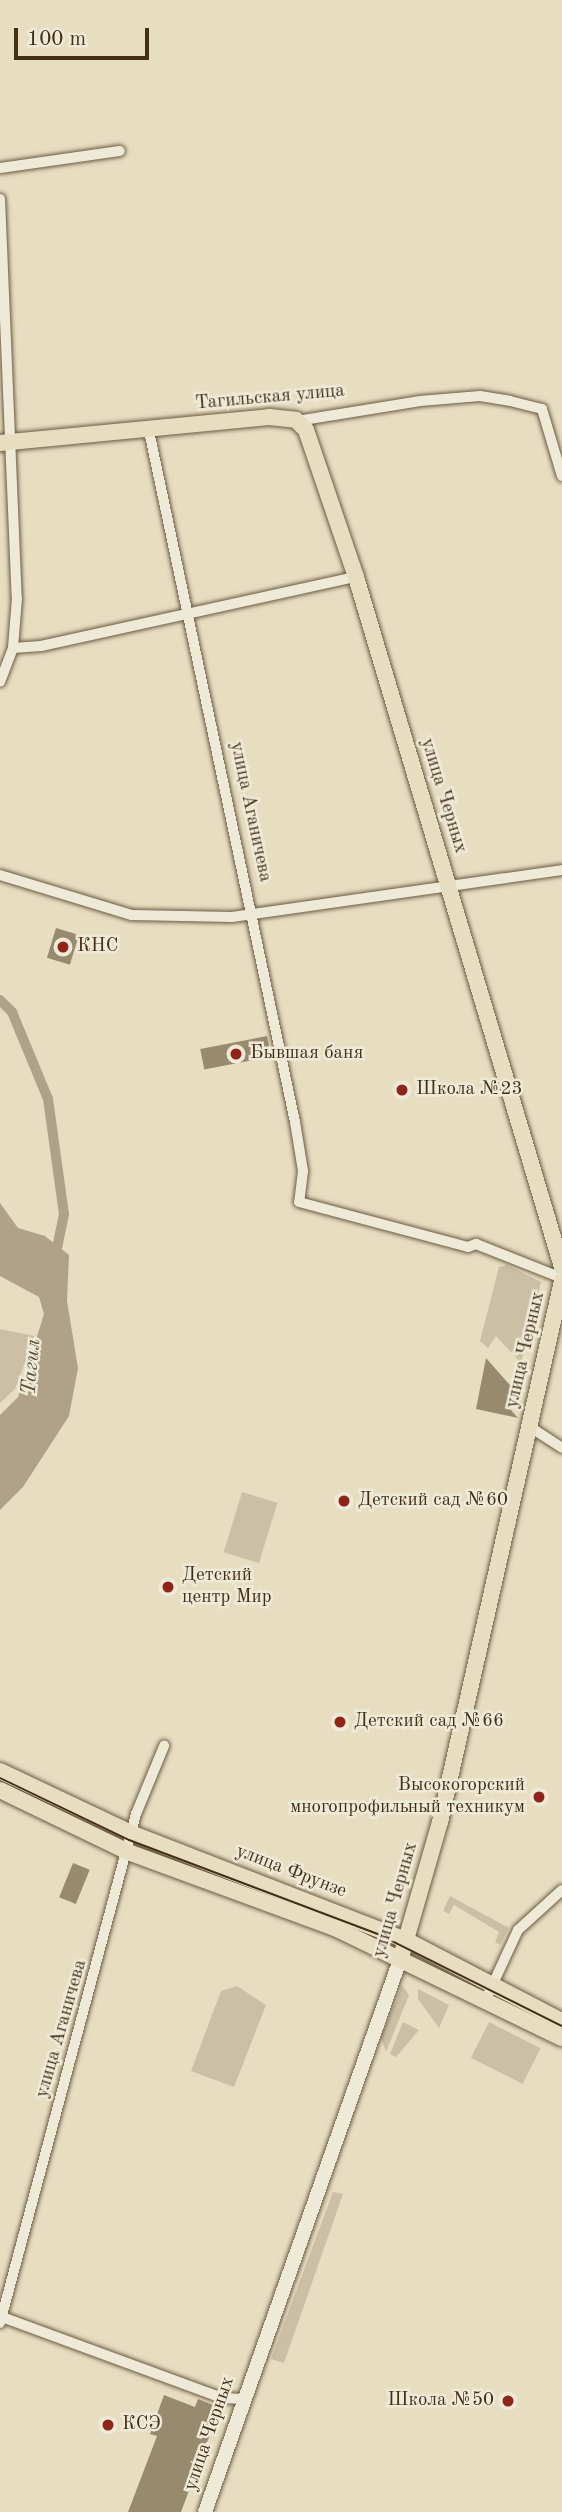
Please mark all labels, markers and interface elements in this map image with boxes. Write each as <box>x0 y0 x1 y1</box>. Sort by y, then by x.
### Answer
scale bar <box>18 14 152 58</box>
text: 100 m <box>27 29 86 50</box>
street label: Тагильская улица <box>194 380 346 416</box>
street label: улица Черных <box>415 736 471 856</box>
street label: улица Аганичева <box>224 740 276 884</box>
place label: КНС <box>77 936 119 958</box>
marker: КНС <box>55 939 71 955</box>
place label: Бывшая баня <box>250 1043 363 1065</box>
marker: Бывшая баня <box>228 1046 244 1062</box>
place label: Школа №23 <box>416 1079 523 1101</box>
marker: Школа №23 <box>394 1082 410 1098</box>
street label: улица Черных <box>501 1289 551 1411</box>
water label: Тагил <box>17 1338 47 1396</box>
place label: Детский сад №60 <box>358 1490 508 1512</box>
marker: Детский сад №60 <box>336 1493 352 1509</box>
place label: Детский центр Мир <box>182 1565 272 1609</box>
marker: Детский центр Мир <box>160 1579 176 1595</box>
place label: Детский сад №66 <box>354 1711 504 1733</box>
marker: Детский сад №66 <box>332 1714 348 1730</box>
place label: Высокогорский многопрофильный техникум <box>290 1775 525 1819</box>
marker: Высокогорский многопрофильный техникум <box>531 1789 547 1805</box>
street label: улица Фрунзе <box>232 1840 350 1904</box>
street label: улица Черных <box>369 1840 423 1960</box>
street label: улица Аганичева <box>31 1957 93 2101</box>
street label: улица Черных <box>180 2374 240 2494</box>
place label: Школа №50 <box>387 2390 494 2412</box>
marker: Школа №50 <box>500 2393 516 2409</box>
place label: КСЭ <box>122 2414 161 2436</box>
marker: КСЭ <box>100 2417 116 2433</box>

